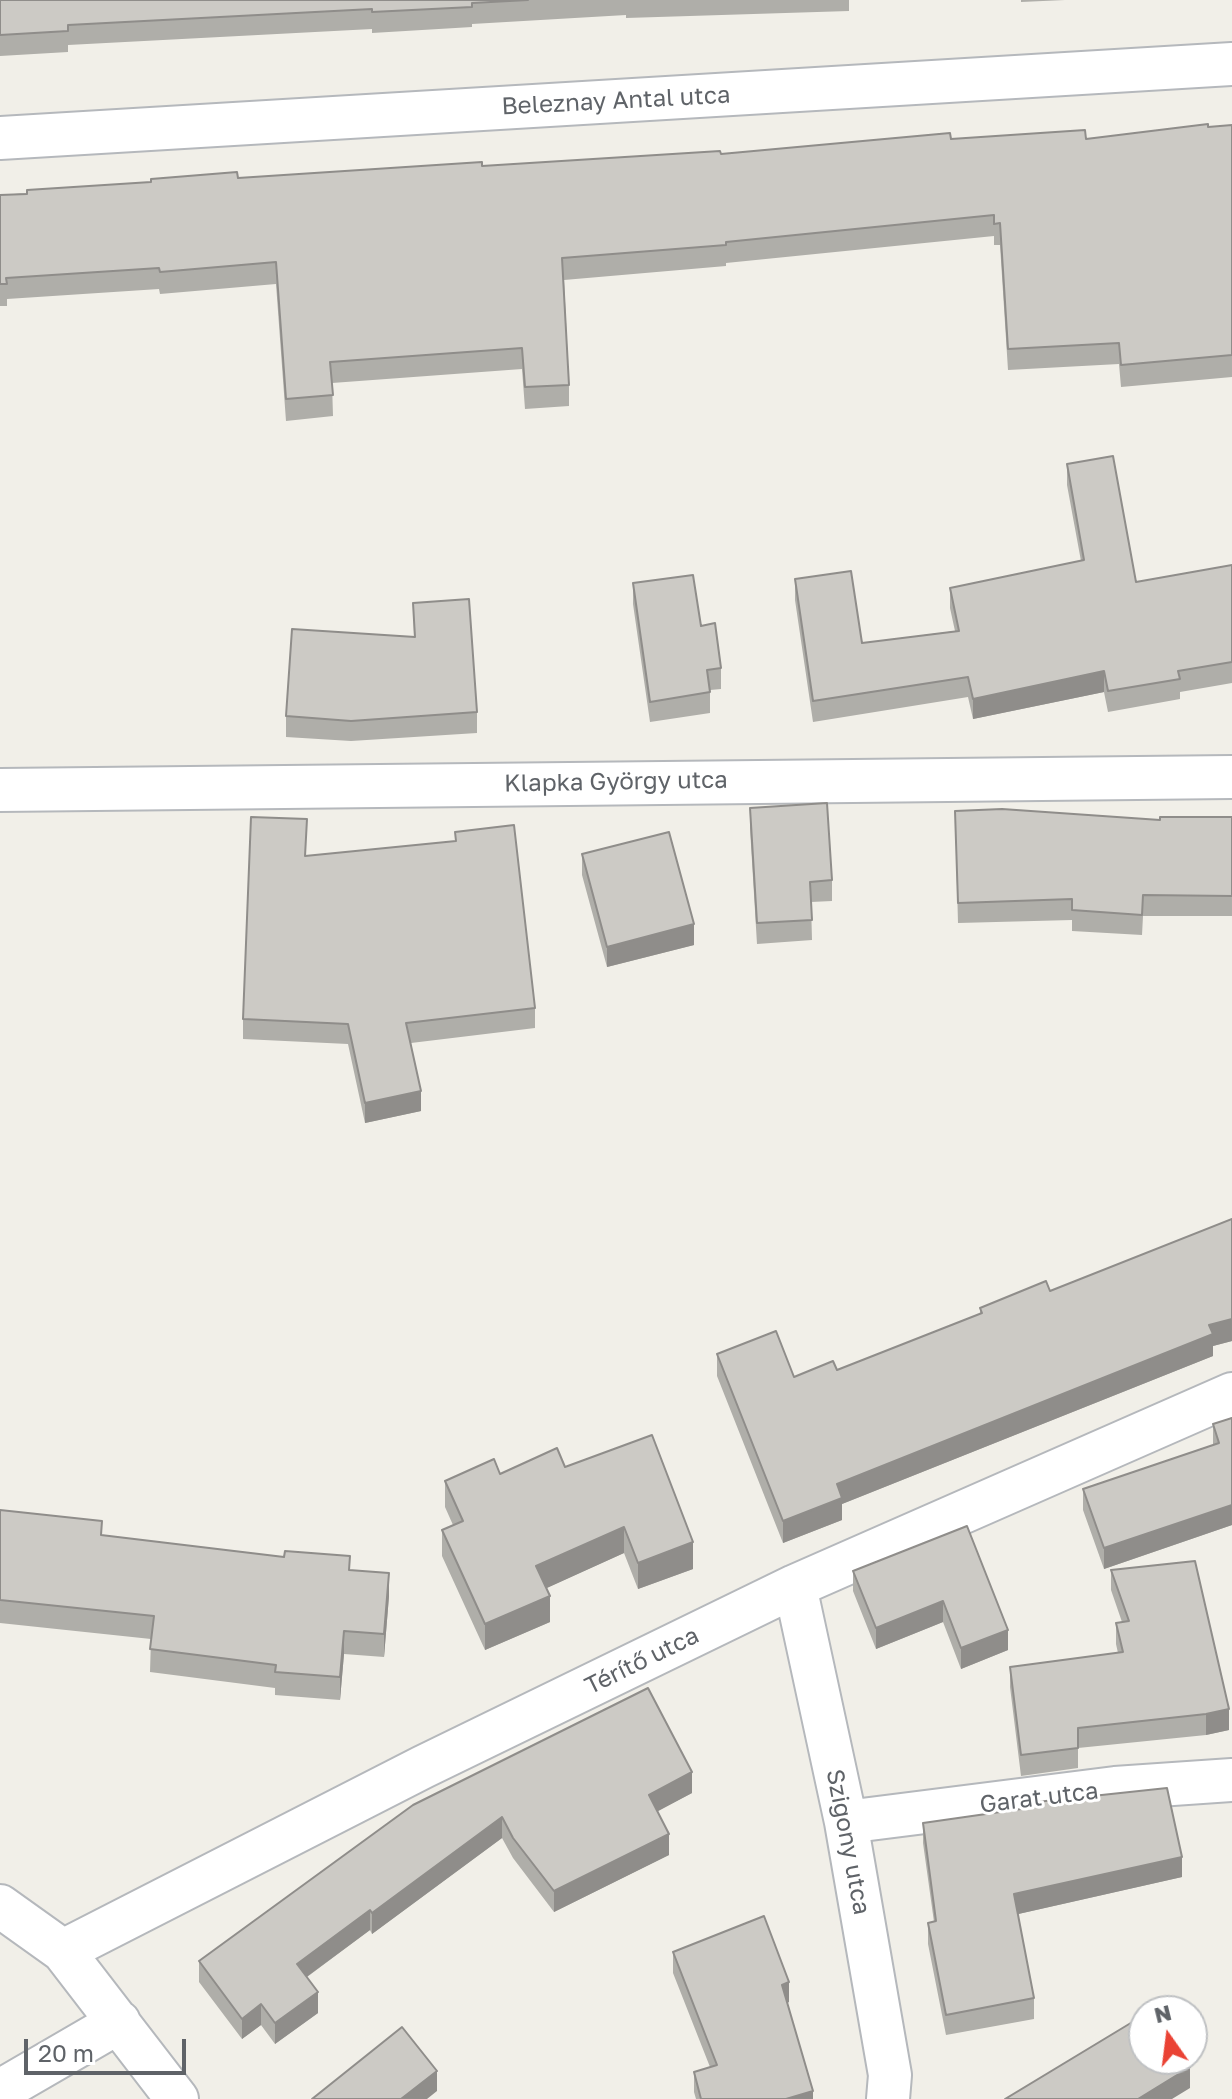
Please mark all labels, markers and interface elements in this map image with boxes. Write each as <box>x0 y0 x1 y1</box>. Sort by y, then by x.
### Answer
street label: Beleznay Antal utca <box>501 81 731 121</box>
street label: Klapka György utca <box>504 766 728 798</box>
street label: Térítő utca <box>580 1621 704 1701</box>
street label: Szigony utca <box>820 1767 876 1917</box>
street label: Garat utca <box>978 1776 1100 1820</box>
north arrow <box>1128 1995 1208 2075</box>
text: N <box>1151 1998 1174 2028</box>
scale bar <box>28 2023 190 2073</box>
text: 20 m <box>38 2038 94 2067</box>

